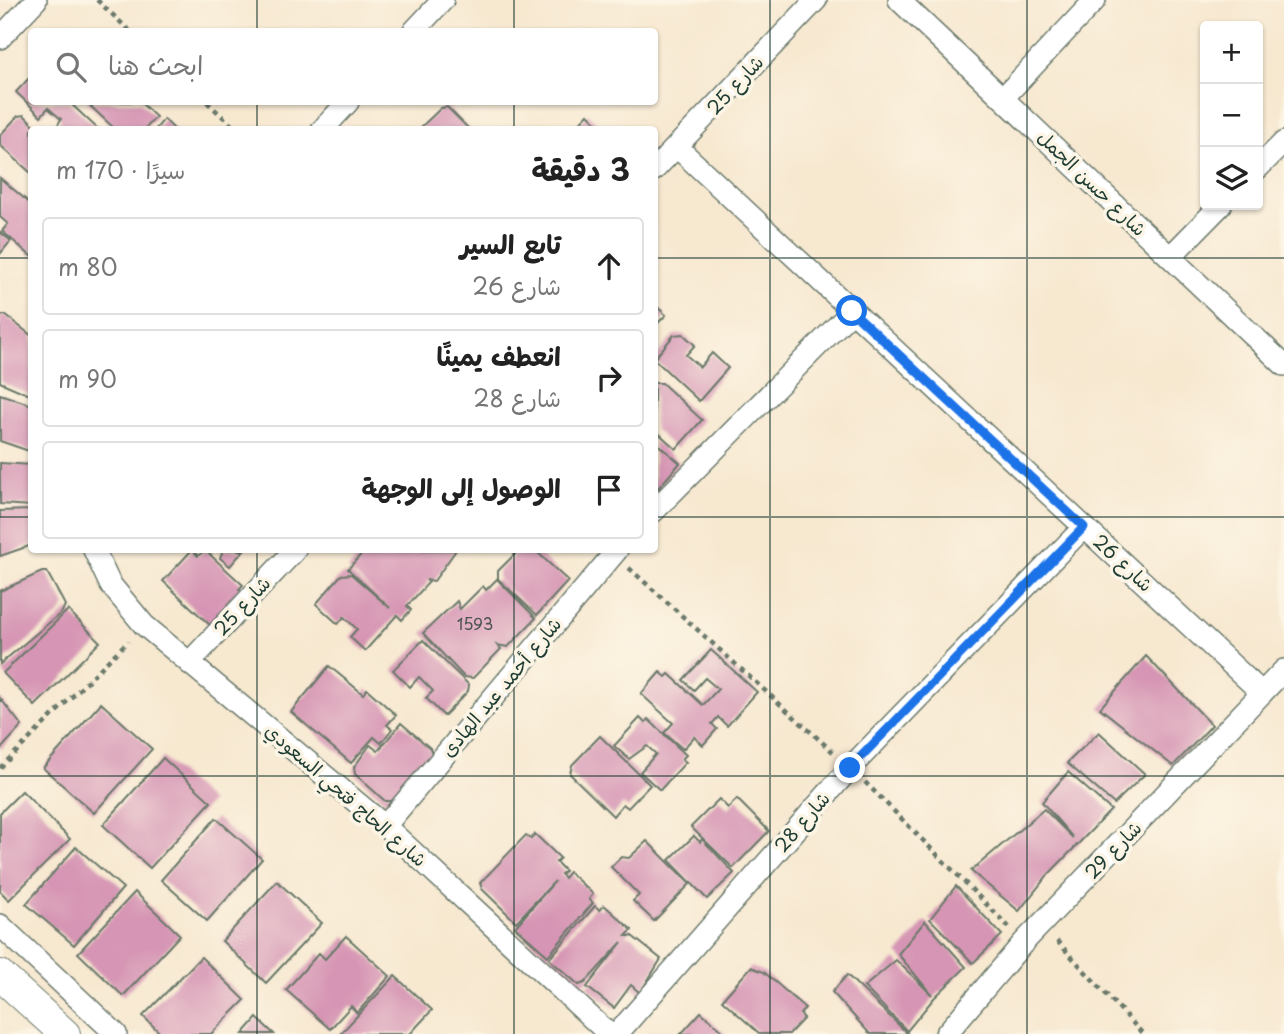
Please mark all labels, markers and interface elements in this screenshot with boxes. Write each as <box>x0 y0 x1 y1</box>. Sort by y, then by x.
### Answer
map controls <box>1200 21 1263 210</box>
button: + <box>1200 21 1263 84</box>
search box <box>28 28 658 105</box>
text: ابحث هنا <box>108 45 203 84</box>
icon: search <box>52 48 90 86</box>
street label: شارع 25 <box>699 48 770 121</box>
button: − <box>1200 84 1263 147</box>
street label: شارع حسن الجمل <box>1031 123 1154 242</box>
text: 3 دقيقة <box>532 146 630 191</box>
button: layers <box>1200 147 1263 210</box>
text: سيرًا · 170 m <box>56 152 185 187</box>
text: تابع السير <box>460 224 561 263</box>
icon: ahead <box>590 247 628 285</box>
text: 80 m <box>58 249 118 284</box>
text: شارع 26 <box>472 268 561 303</box>
route start <box>836 295 867 326</box>
text: انعطف يمينًا <box>437 336 561 375</box>
icon: right <box>590 359 628 397</box>
text: 90 m <box>58 361 117 396</box>
text: شارع 28 <box>473 380 561 415</box>
text: الوصول إلى الوجهة <box>362 468 561 507</box>
icon: arrive <box>590 471 628 509</box>
street label: شارع 26 <box>1087 527 1160 598</box>
street label: شارع 25 <box>206 569 277 642</box>
street label: شارع أحمد عبد الهادى <box>433 610 568 763</box>
house number: 1593 <box>457 611 493 635</box>
street label: شارع الحاج فتحي السعودي <box>257 716 434 875</box>
route end <box>834 752 865 783</box>
street label: شارع 28 <box>767 785 836 859</box>
street label: شارع 29 <box>1077 814 1148 885</box>

